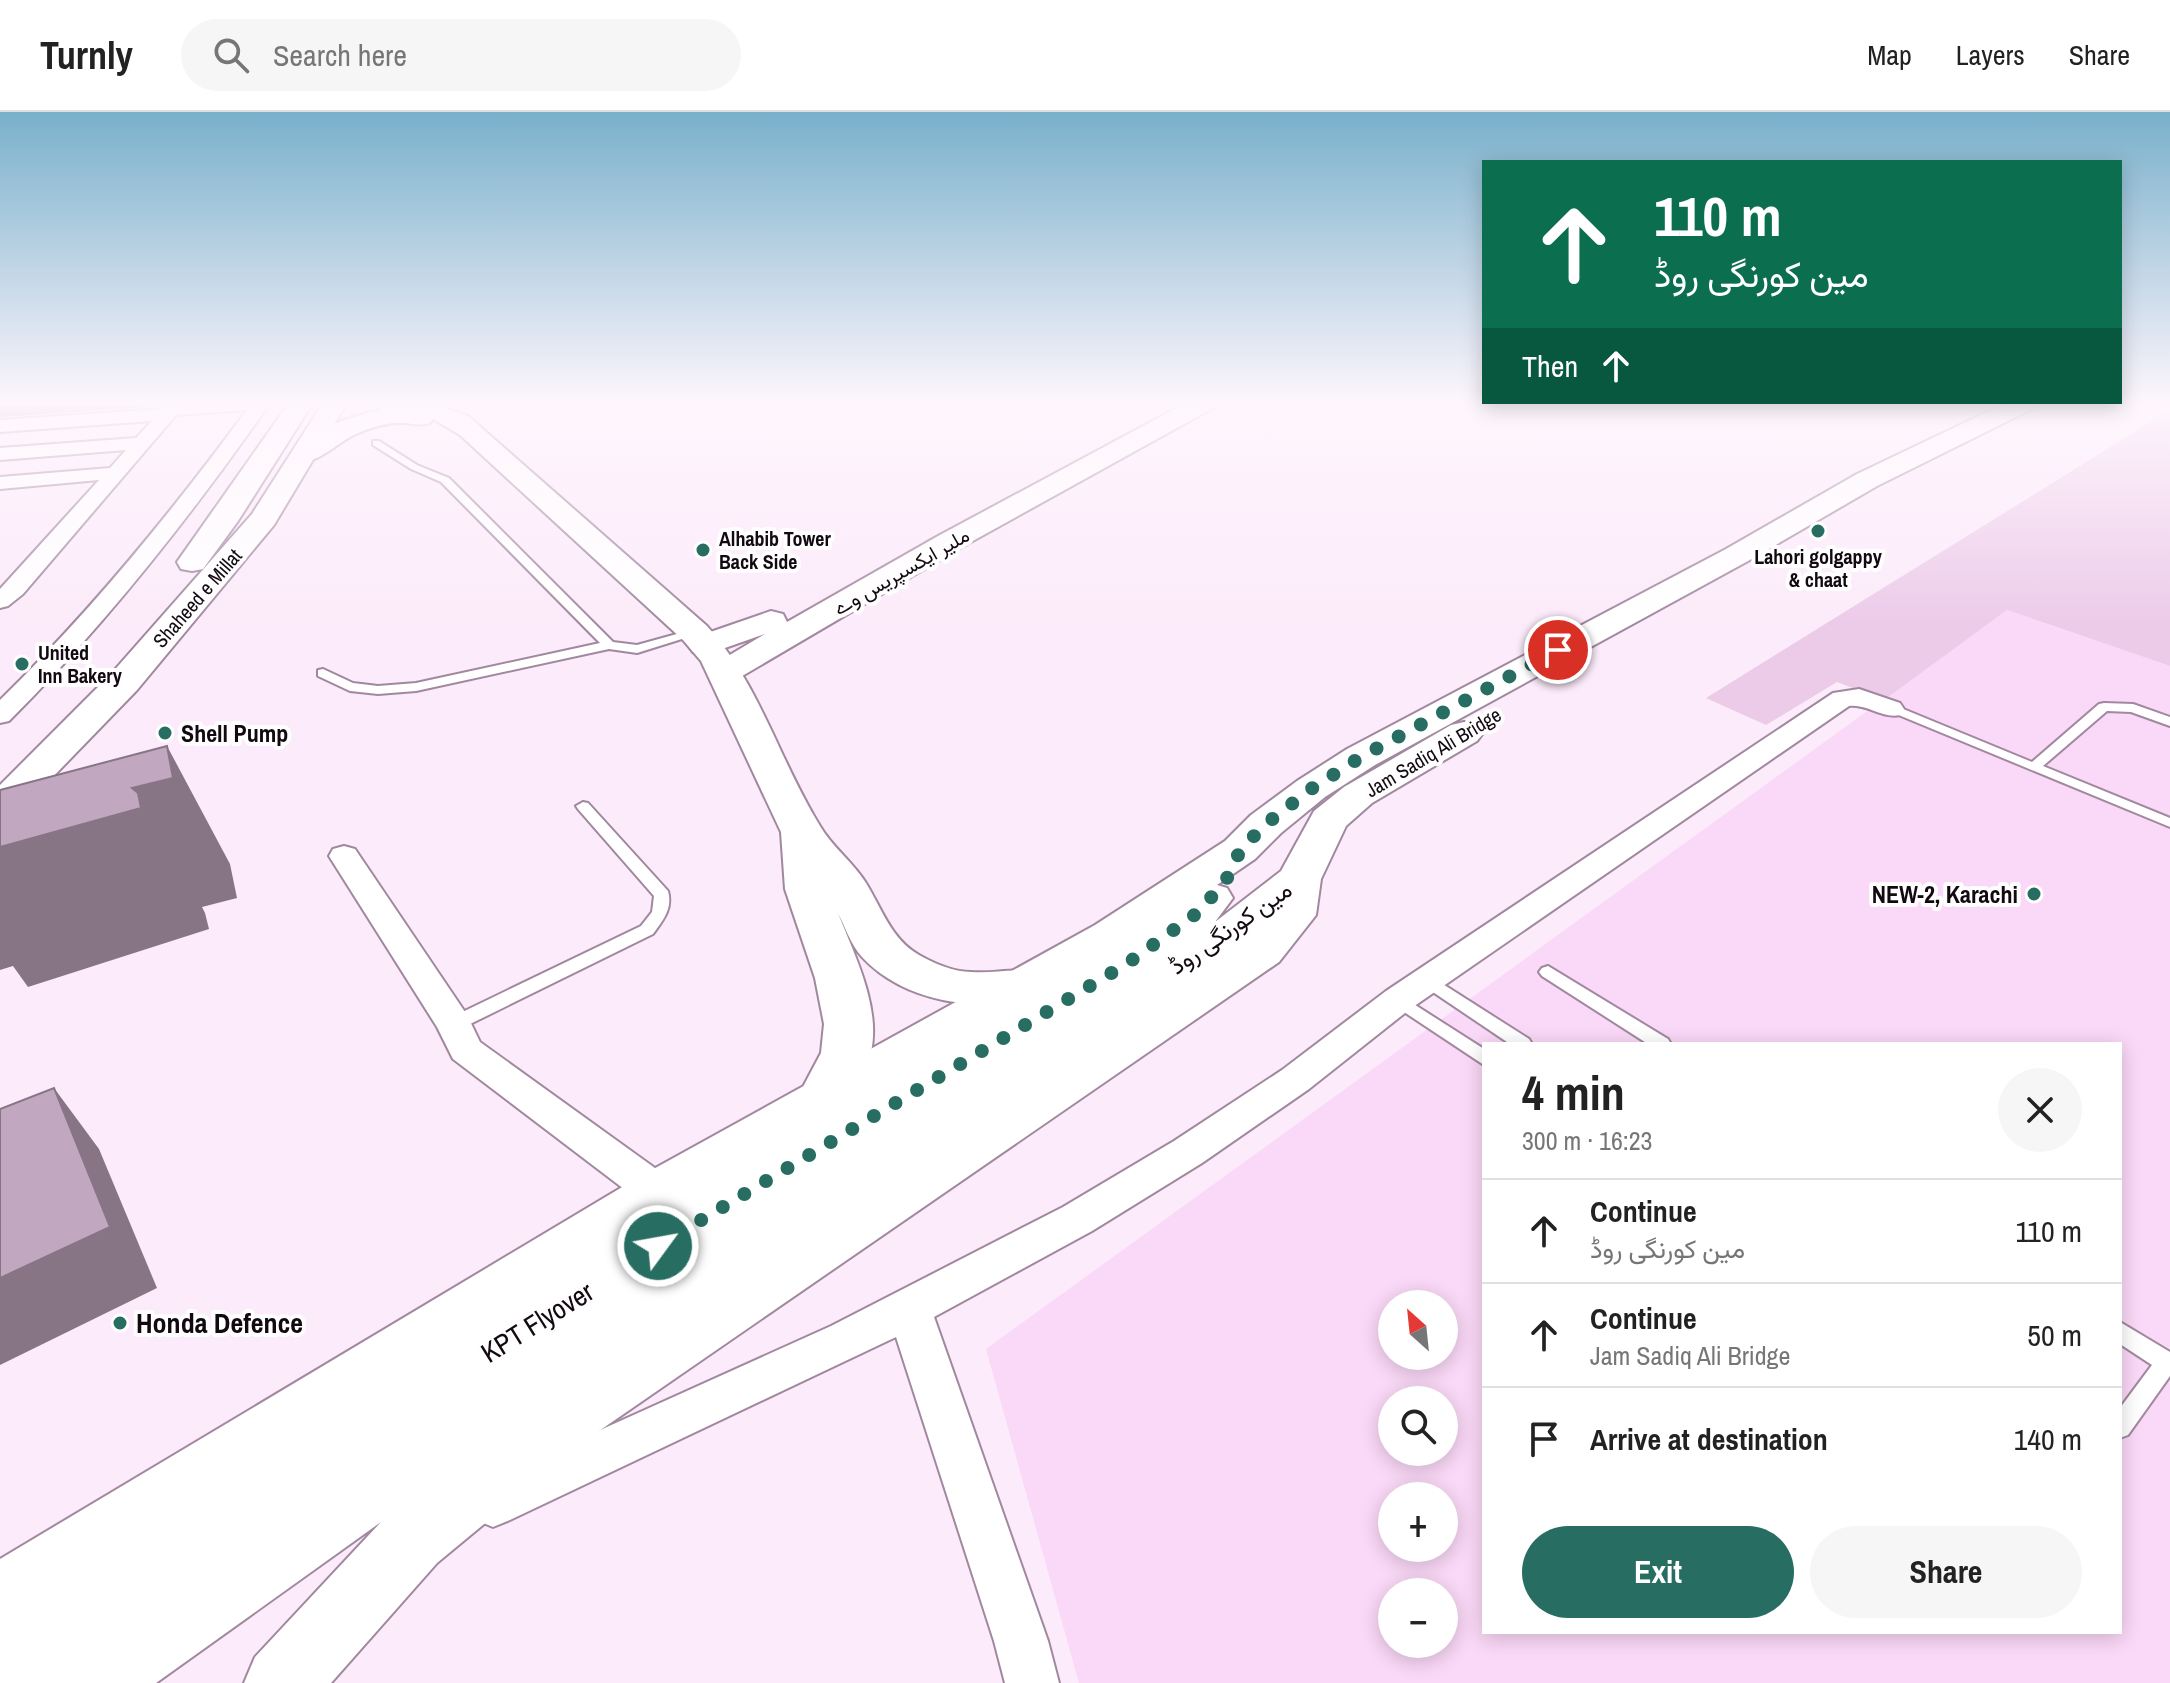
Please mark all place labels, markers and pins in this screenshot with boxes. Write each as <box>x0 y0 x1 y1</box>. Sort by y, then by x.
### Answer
marker: Lahori golgappy & chaat <box>1809 522 1827 540</box>
place label: Alhabib Tower Back Side <box>719 525 831 575</box>
marker: Alhabib Tower Back Side <box>694 541 712 559</box>
place label: Lahori golgappy & chaat <box>1754 543 1883 593</box>
pin <box>1524 616 1592 684</box>
place label: United Inn Bakery <box>38 639 123 689</box>
marker: United Inn Bakery <box>13 655 31 673</box>
place label: Shell Pump <box>181 717 288 749</box>
marker: Shell Pump <box>156 724 174 742</box>
place label: NEW-2, Karachi <box>1872 878 2018 910</box>
marker: NEW-2, Karachi <box>2025 885 2043 903</box>
place label: Honda Defence <box>136 1304 303 1342</box>
marker: Honda Defence <box>111 1314 129 1332</box>

